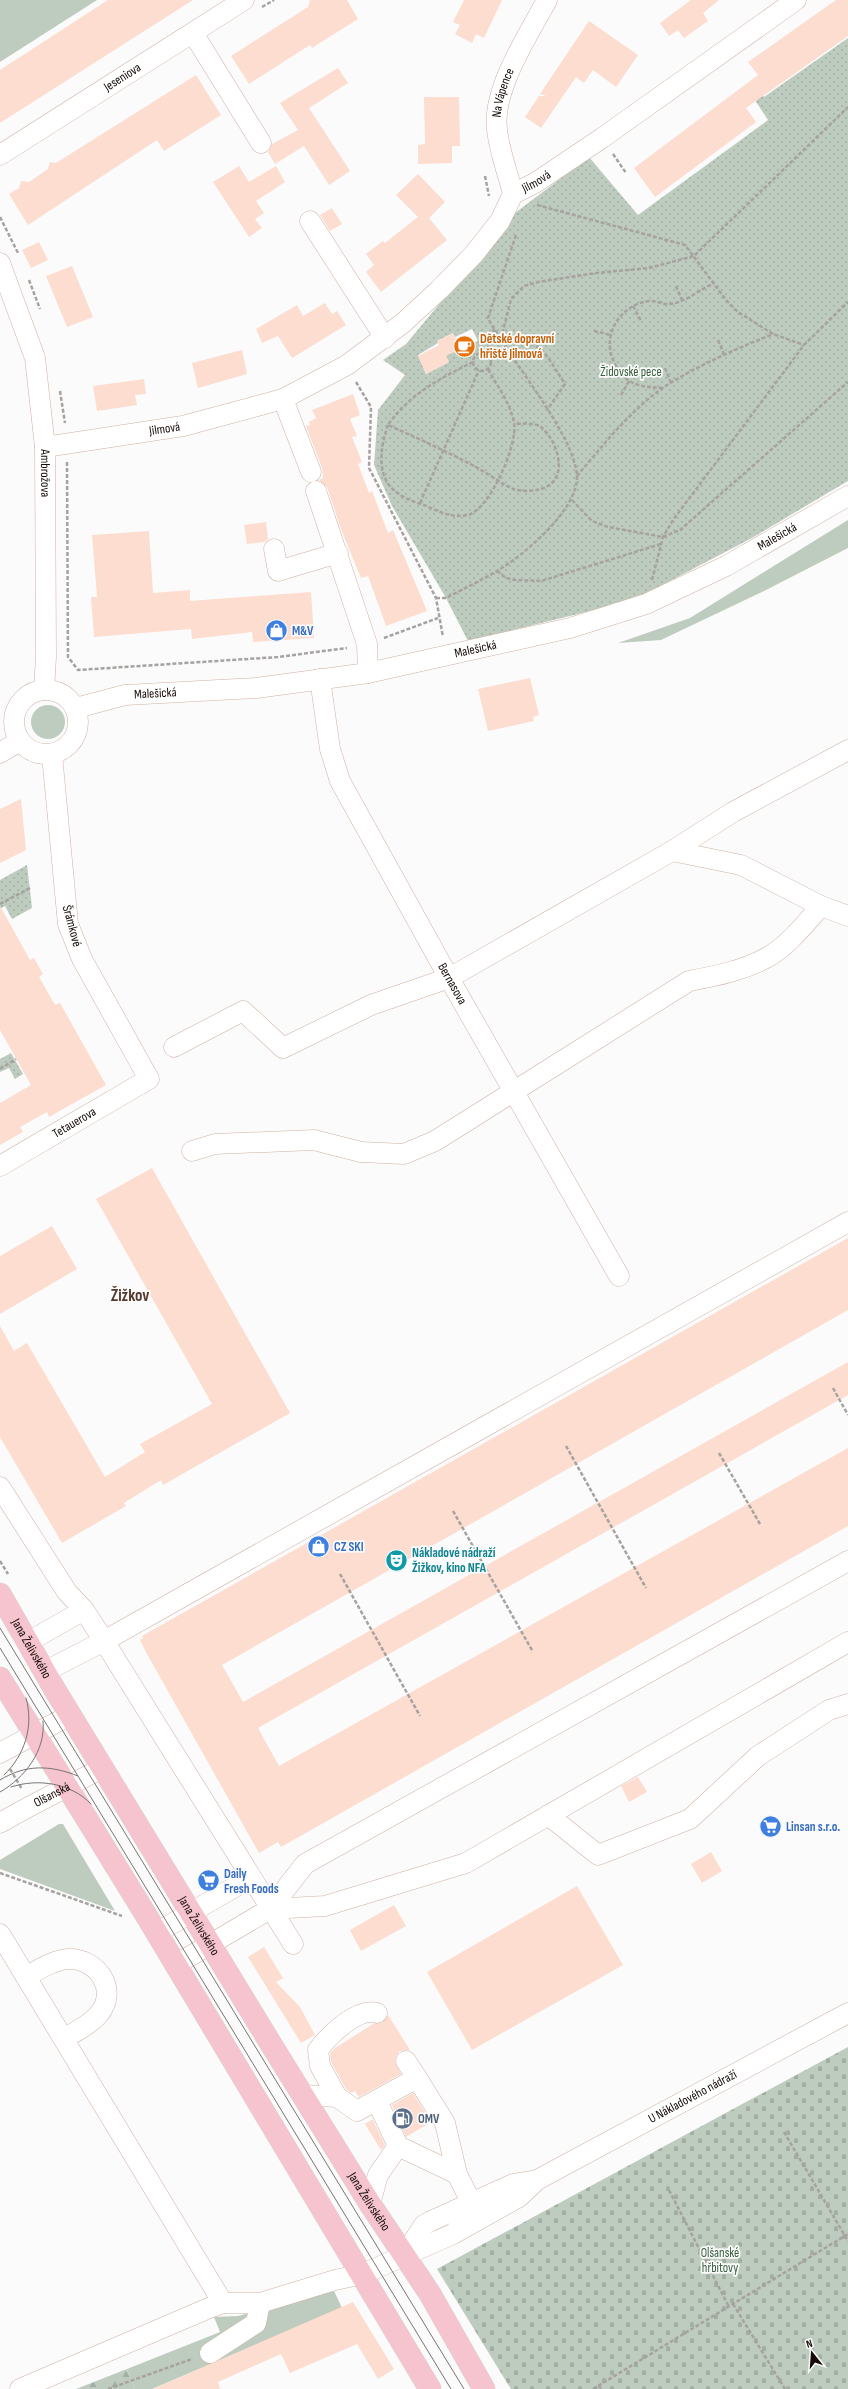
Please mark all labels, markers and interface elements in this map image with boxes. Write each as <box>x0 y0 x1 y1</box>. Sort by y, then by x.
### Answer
street label: Jeseniova <box>100 60 144 96</box>
street label: Na Vápence <box>489 66 518 118</box>
street label: Jilmová <box>518 167 554 197</box>
place label: Dětské dopravní hřiště Jilmová <box>480 331 555 362</box>
cafe icon: Dětské dopravní hřiště Jilmová <box>452 333 478 359</box>
park label: Židovské pece <box>600 364 662 380</box>
street label: Jilmová <box>147 419 181 439</box>
street label: Ambrožova <box>37 448 53 497</box>
street label: Malešická <box>755 519 800 554</box>
shop icon: M&V <box>263 618 289 644</box>
place label: M&V <box>292 623 314 639</box>
street label: Malešická <box>453 637 498 662</box>
street label: Malešická <box>134 684 177 703</box>
street label: Šrámkové <box>59 903 86 949</box>
street label: Bernasova <box>434 960 470 1007</box>
street label: Tetauerova <box>50 1104 99 1142</box>
district label: Žižkov <box>111 1285 149 1306</box>
shop icon: CZ SKI <box>306 1534 332 1560</box>
place label: CZ SKI <box>334 1539 364 1555</box>
place label: Nákladové nádraží Žižkov, kino NFA <box>412 1545 496 1576</box>
theatre icon: Nákladové nádraží Žižkov, kino NFA <box>384 1547 410 1573</box>
street label: Jana Želivského <box>7 1615 55 1682</box>
street label: Olšanská <box>31 1779 73 1811</box>
supermarket icon: Linsan s.r.o. <box>758 1814 784 1840</box>
place label: Linsan s.r.o. <box>786 1819 840 1835</box>
place label: Daily Fresh Foods <box>224 1866 279 1897</box>
supermarket icon: Daily Fresh Foods <box>195 1868 221 1894</box>
street label: Jana Želivského <box>174 1893 223 1958</box>
street label: U Nákladového nádraží <box>645 2066 740 2127</box>
fuel station icon: OMV <box>390 2106 416 2132</box>
place label: OMV <box>418 2111 440 2127</box>
street label: Jana Želivského <box>344 2169 394 2234</box>
park label: Olšanské hřbitovy <box>701 2245 739 2276</box>
north arrow <box>792 2333 832 2373</box>
text: N <box>805 2337 814 2351</box>

